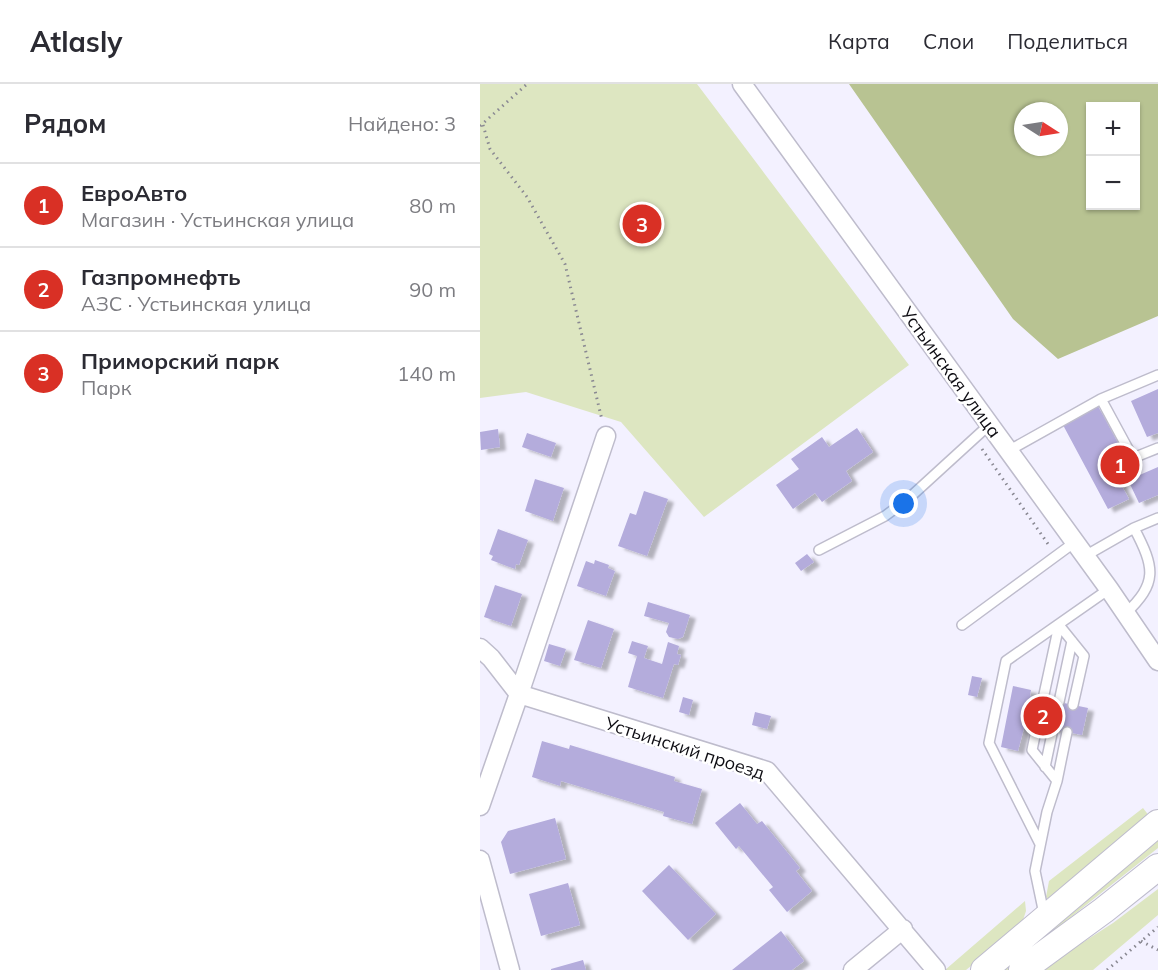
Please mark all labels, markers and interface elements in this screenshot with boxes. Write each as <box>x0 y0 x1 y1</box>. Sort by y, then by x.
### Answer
text: Atlasly <box>30 24 122 59</box>
text: Карта <box>828 28 890 54</box>
text: Слои <box>923 28 974 54</box>
text: Поделиться <box>1007 28 1128 54</box>
north arrow <box>1014 102 1068 156</box>
map controls <box>1086 102 1140 210</box>
button: + <box>1086 102 1140 156</box>
text: Рядом <box>24 107 107 140</box>
text: Найдено: 3 <box>348 111 456 136</box>
button: − <box>1086 156 1140 210</box>
text: ЕвроАвто <box>81 179 187 207</box>
text: 1 <box>38 193 50 218</box>
text: 80 m <box>409 193 456 218</box>
pin: 3 <box>622 202 662 246</box>
text: Магазин · Устьинская улица <box>81 207 354 232</box>
text: Газпромнефть <box>81 263 241 291</box>
text: 2 <box>38 277 50 302</box>
text: 90 m <box>409 277 456 302</box>
text: АЗС · Устьинская улица <box>81 291 311 316</box>
street label: Устьинская улица <box>895 301 1006 442</box>
text: Приморский парк <box>81 347 279 375</box>
text: 3 <box>38 361 50 386</box>
text: 140 m <box>397 361 456 386</box>
text: Парк <box>81 375 131 400</box>
pin: 1 <box>1100 442 1140 488</box>
your location <box>889 489 918 518</box>
pin: 2 <box>1024 694 1062 738</box>
street label: Устьинский проезд <box>601 711 768 785</box>

